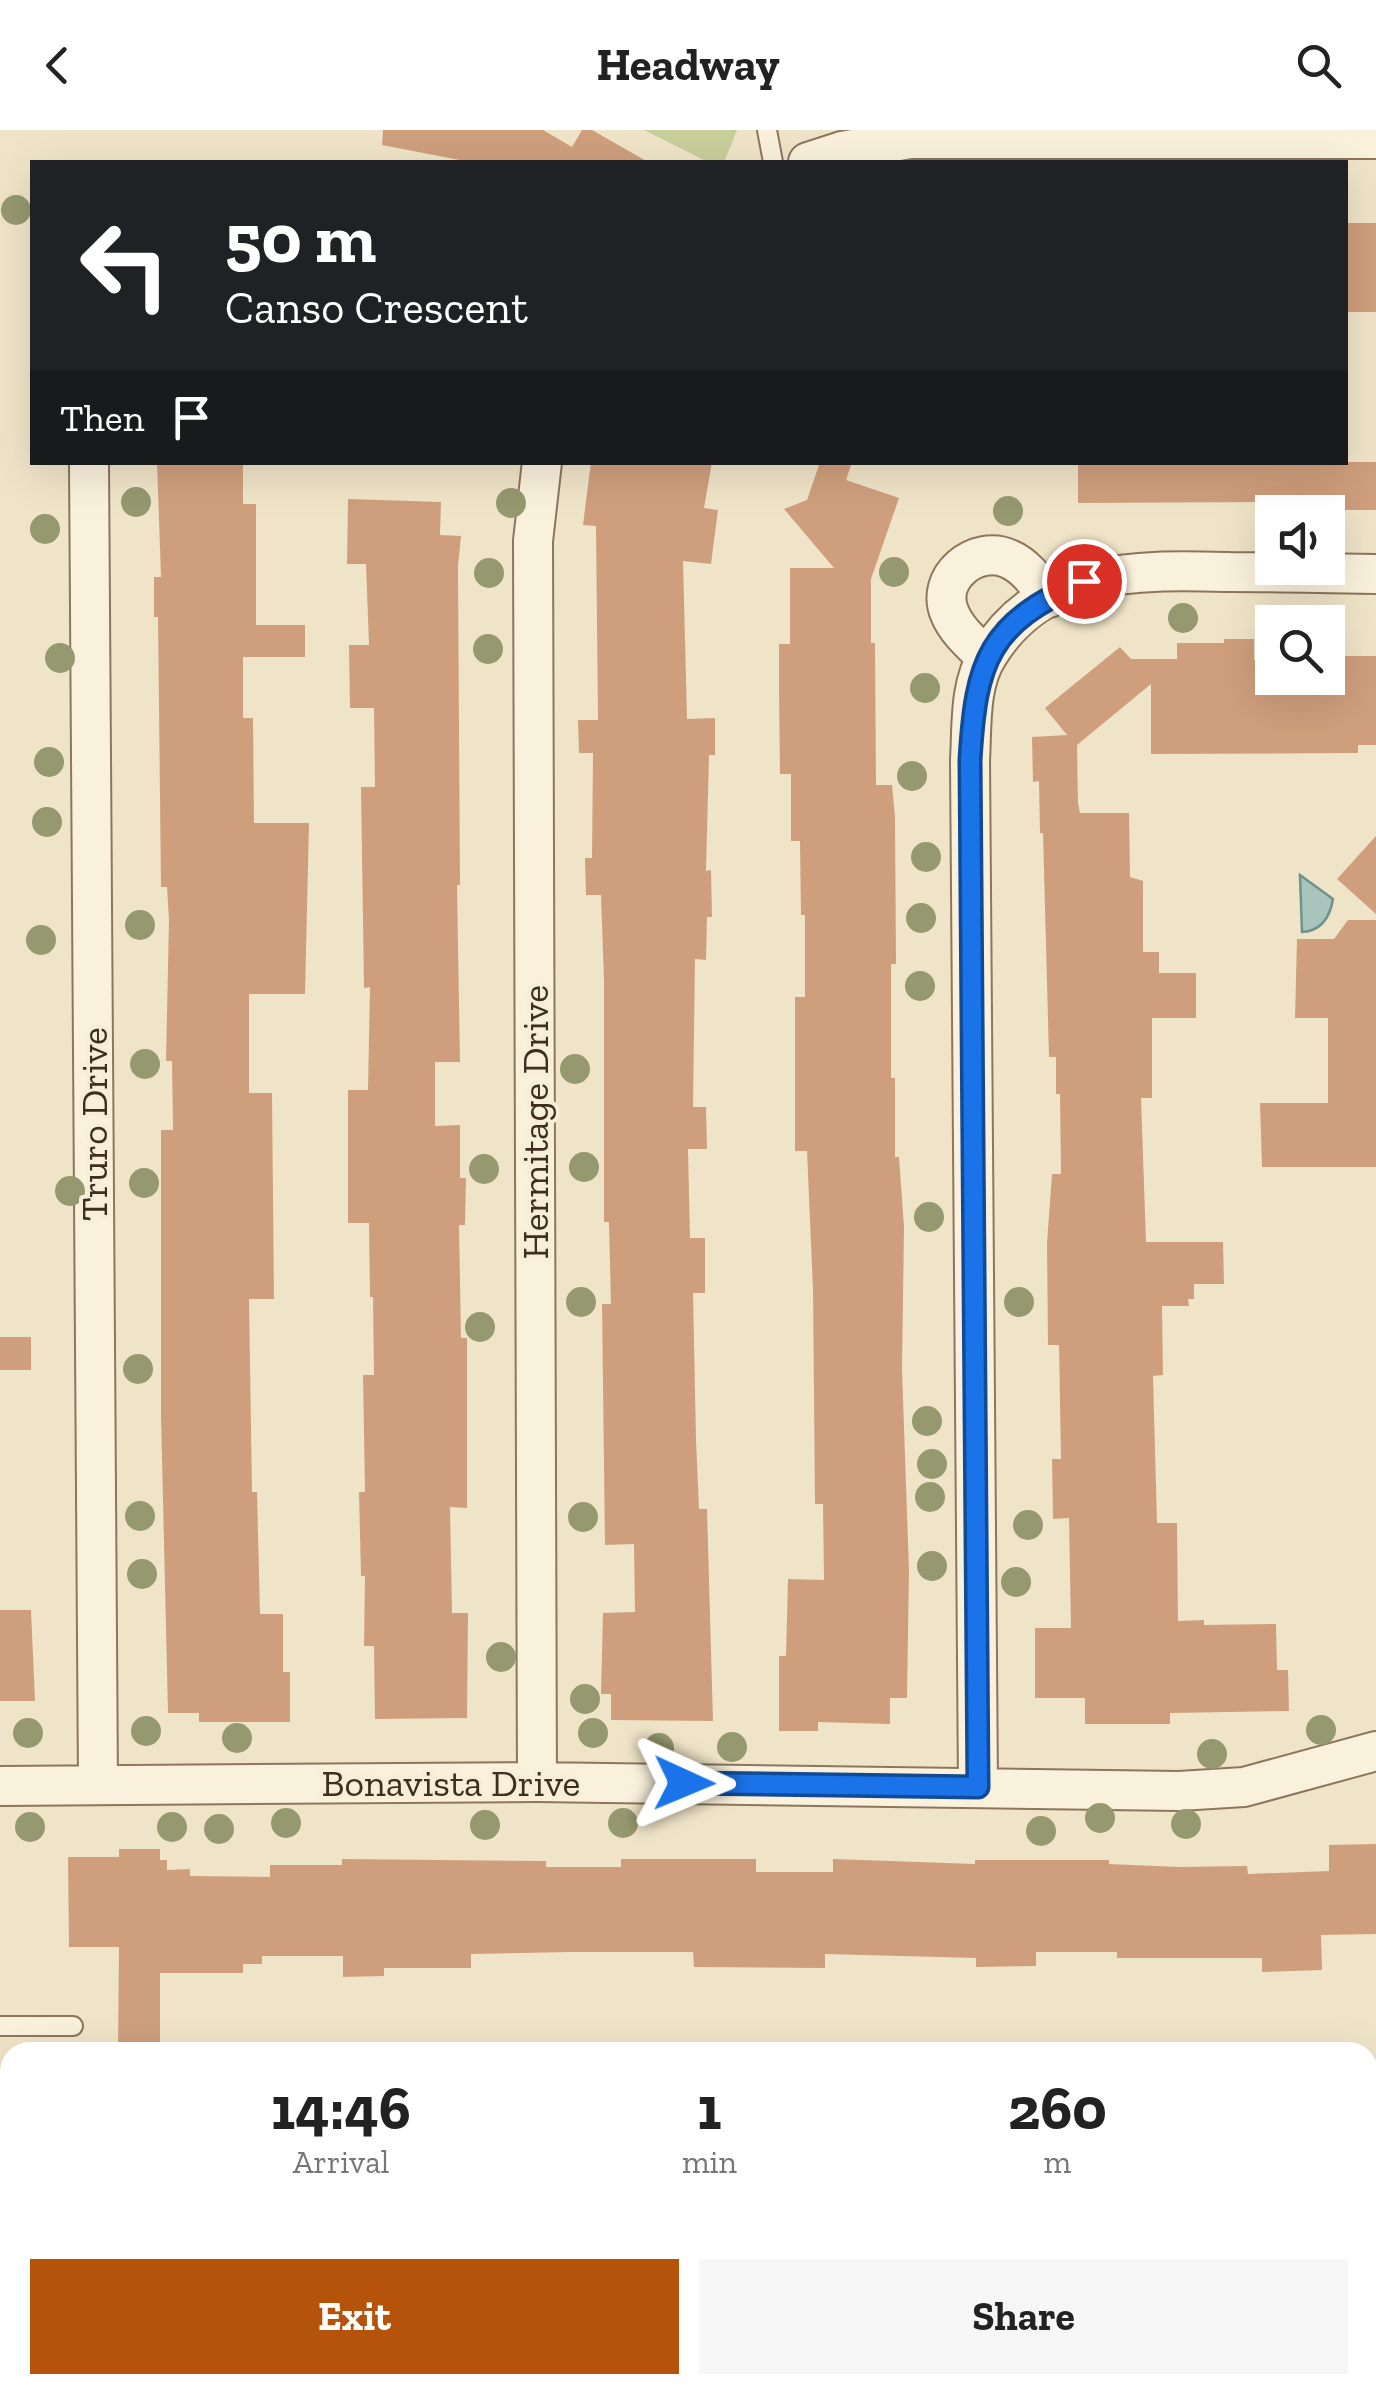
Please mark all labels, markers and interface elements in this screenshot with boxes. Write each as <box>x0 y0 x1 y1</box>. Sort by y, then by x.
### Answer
icon: back <box>30 38 85 93</box>
text: Headway <box>596 38 780 92</box>
icon: search <box>1291 38 1346 93</box>
text: 50 m <box>225 196 376 280</box>
icon: left <box>60 200 190 330</box>
text: Canso Crescent <box>225 281 528 335</box>
icon: arrive <box>164 390 219 445</box>
text: Then <box>60 395 144 441</box>
map controls <box>1255 495 1345 695</box>
button: sound <box>1255 495 1345 585</box>
pin <box>1042 539 1127 624</box>
icon: arrive <box>1057 554 1112 609</box>
button: search <box>1255 605 1345 695</box>
street label: Hermitage Drive <box>512 985 558 1259</box>
street label: Truro Drive <box>71 1027 117 1221</box>
position arrow <box>632 1731 736 1835</box>
street label: Bonavista Drive <box>322 1760 580 1806</box>
text: 14:46 <box>271 2072 411 2144</box>
text: 1 <box>697 2072 721 2144</box>
text: 260 <box>1008 2072 1107 2144</box>
text: Arrival <box>293 2143 389 2181</box>
text: min <box>682 2143 737 2181</box>
text: m <box>1044 2143 1071 2181</box>
button: Exit <box>30 2259 679 2374</box>
button: Share <box>699 2259 1348 2374</box>

